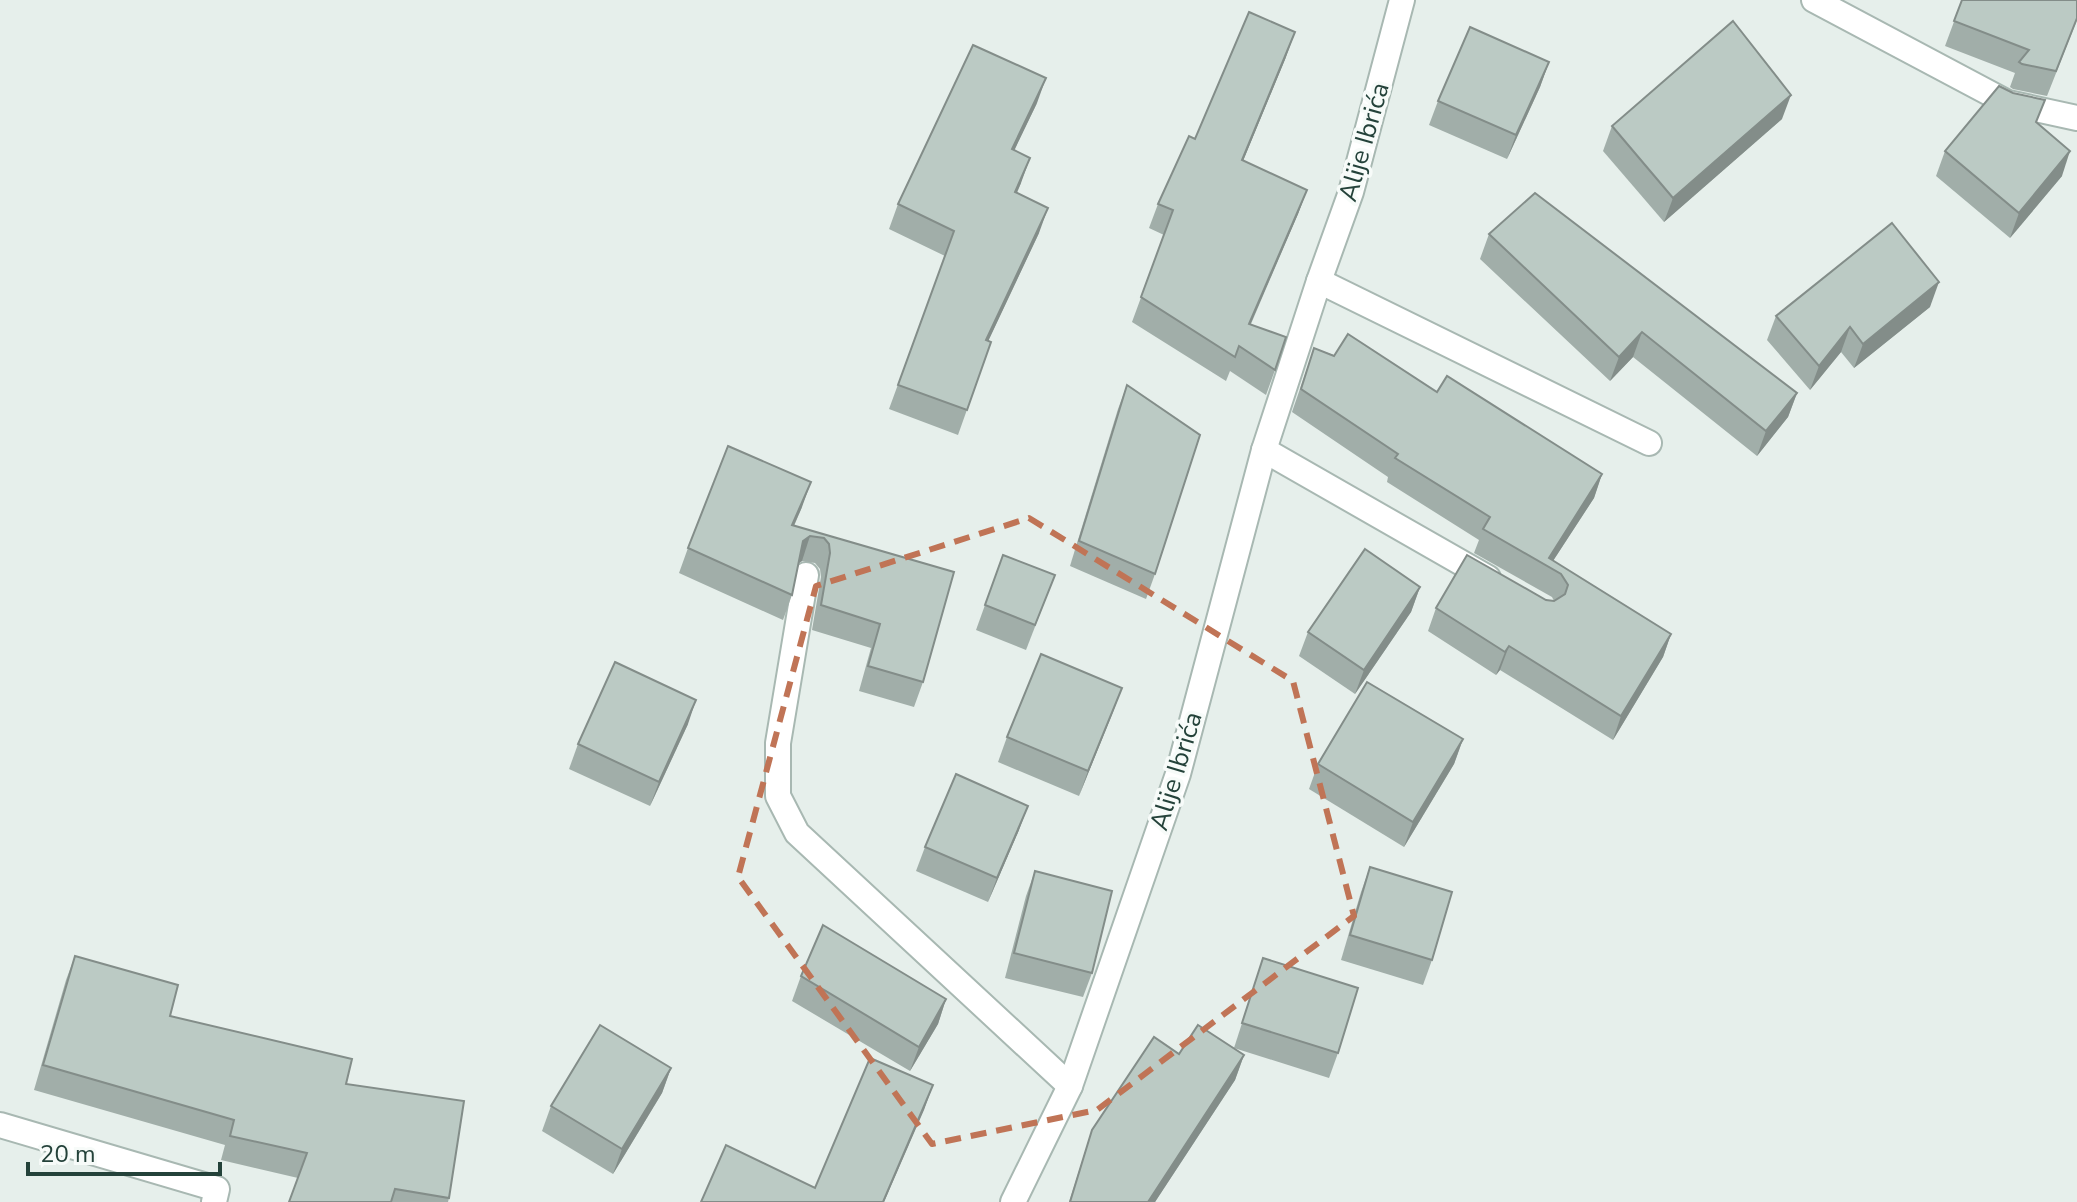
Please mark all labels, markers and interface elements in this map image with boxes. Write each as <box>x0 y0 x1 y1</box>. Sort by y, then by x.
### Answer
street label: Alije Ibrića <box>1330 78 1398 206</box>
street label: Alije Ibrića <box>1141 707 1211 835</box>
scale bar <box>28 1126 220 1176</box>
text: 20 m <box>40 1138 96 1170</box>

